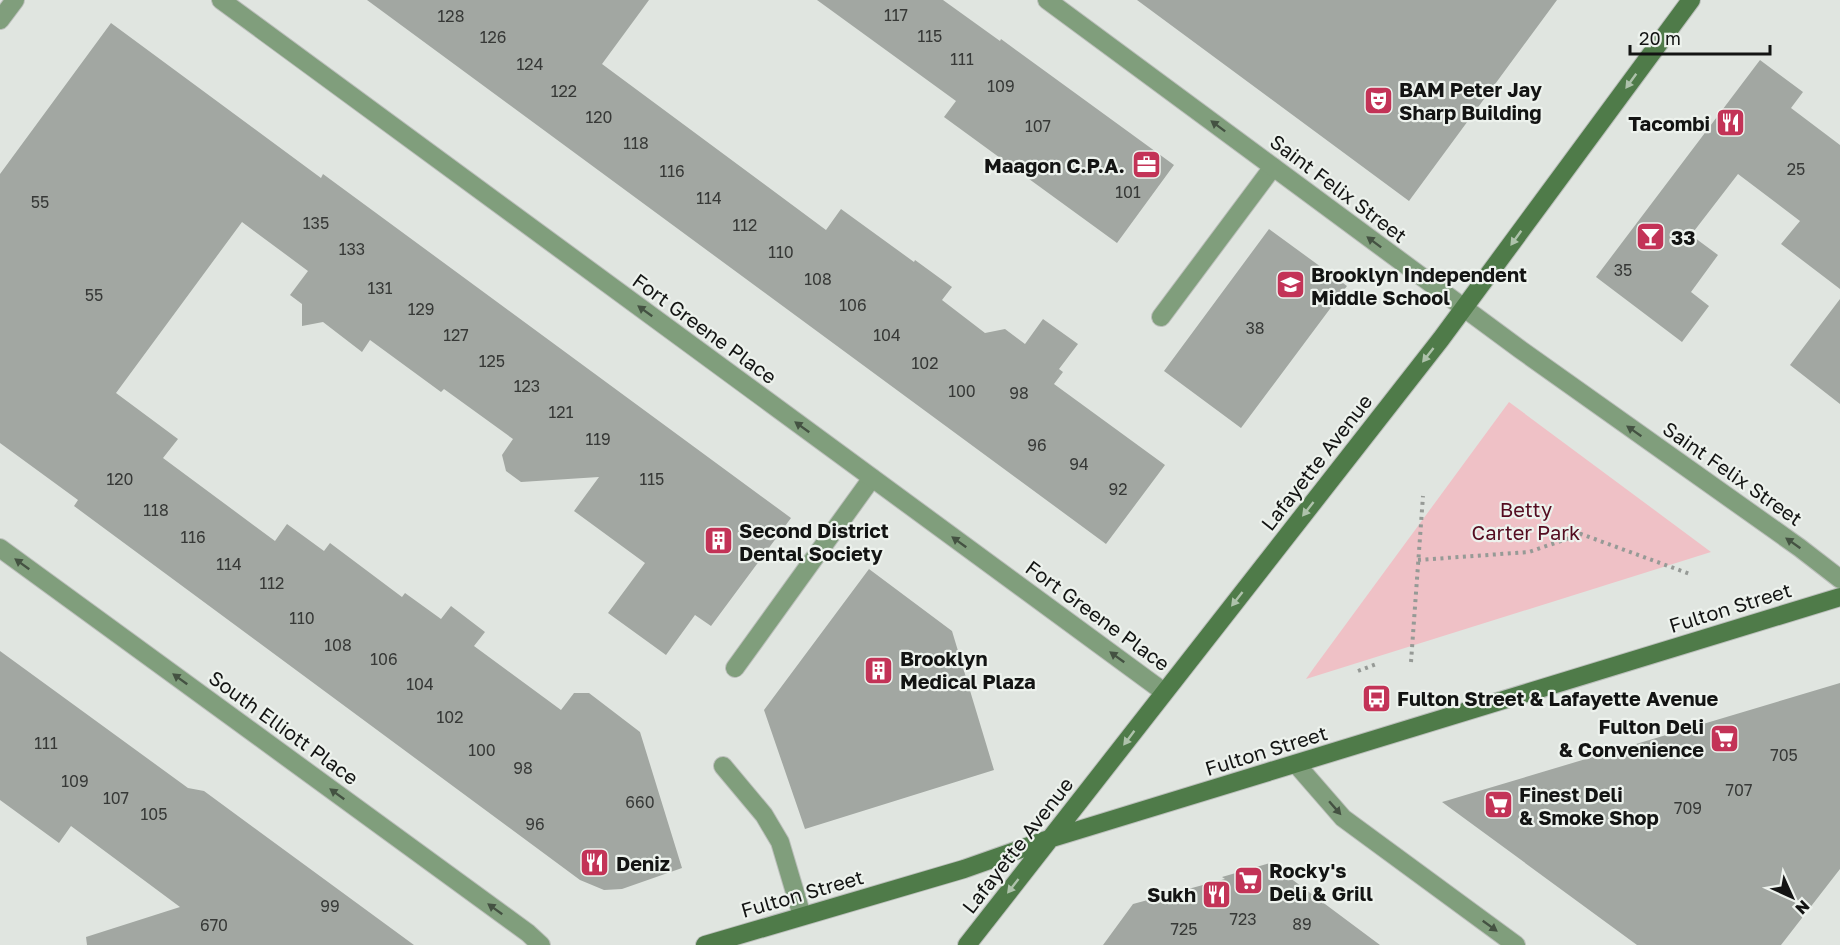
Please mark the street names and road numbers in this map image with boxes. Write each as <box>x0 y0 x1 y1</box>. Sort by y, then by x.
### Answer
street label: Saint Felix Street <box>1266 129 1412 247</box>
street label: Fort Greene Place <box>628 268 782 388</box>
street label: Lafayette Avenue <box>1255 389 1377 535</box>
street label: Saint Felix Street <box>1659 416 1807 530</box>
street label: Fort Greene Place <box>1021 555 1175 675</box>
street label: Fulton Street <box>1666 577 1794 637</box>
street label: South Elliott Place <box>205 665 363 789</box>
street label: Fulton Street <box>1202 720 1330 780</box>
street label: Lafayette Avenue <box>956 772 1078 918</box>
street label: Fulton Street <box>738 864 866 922</box>

